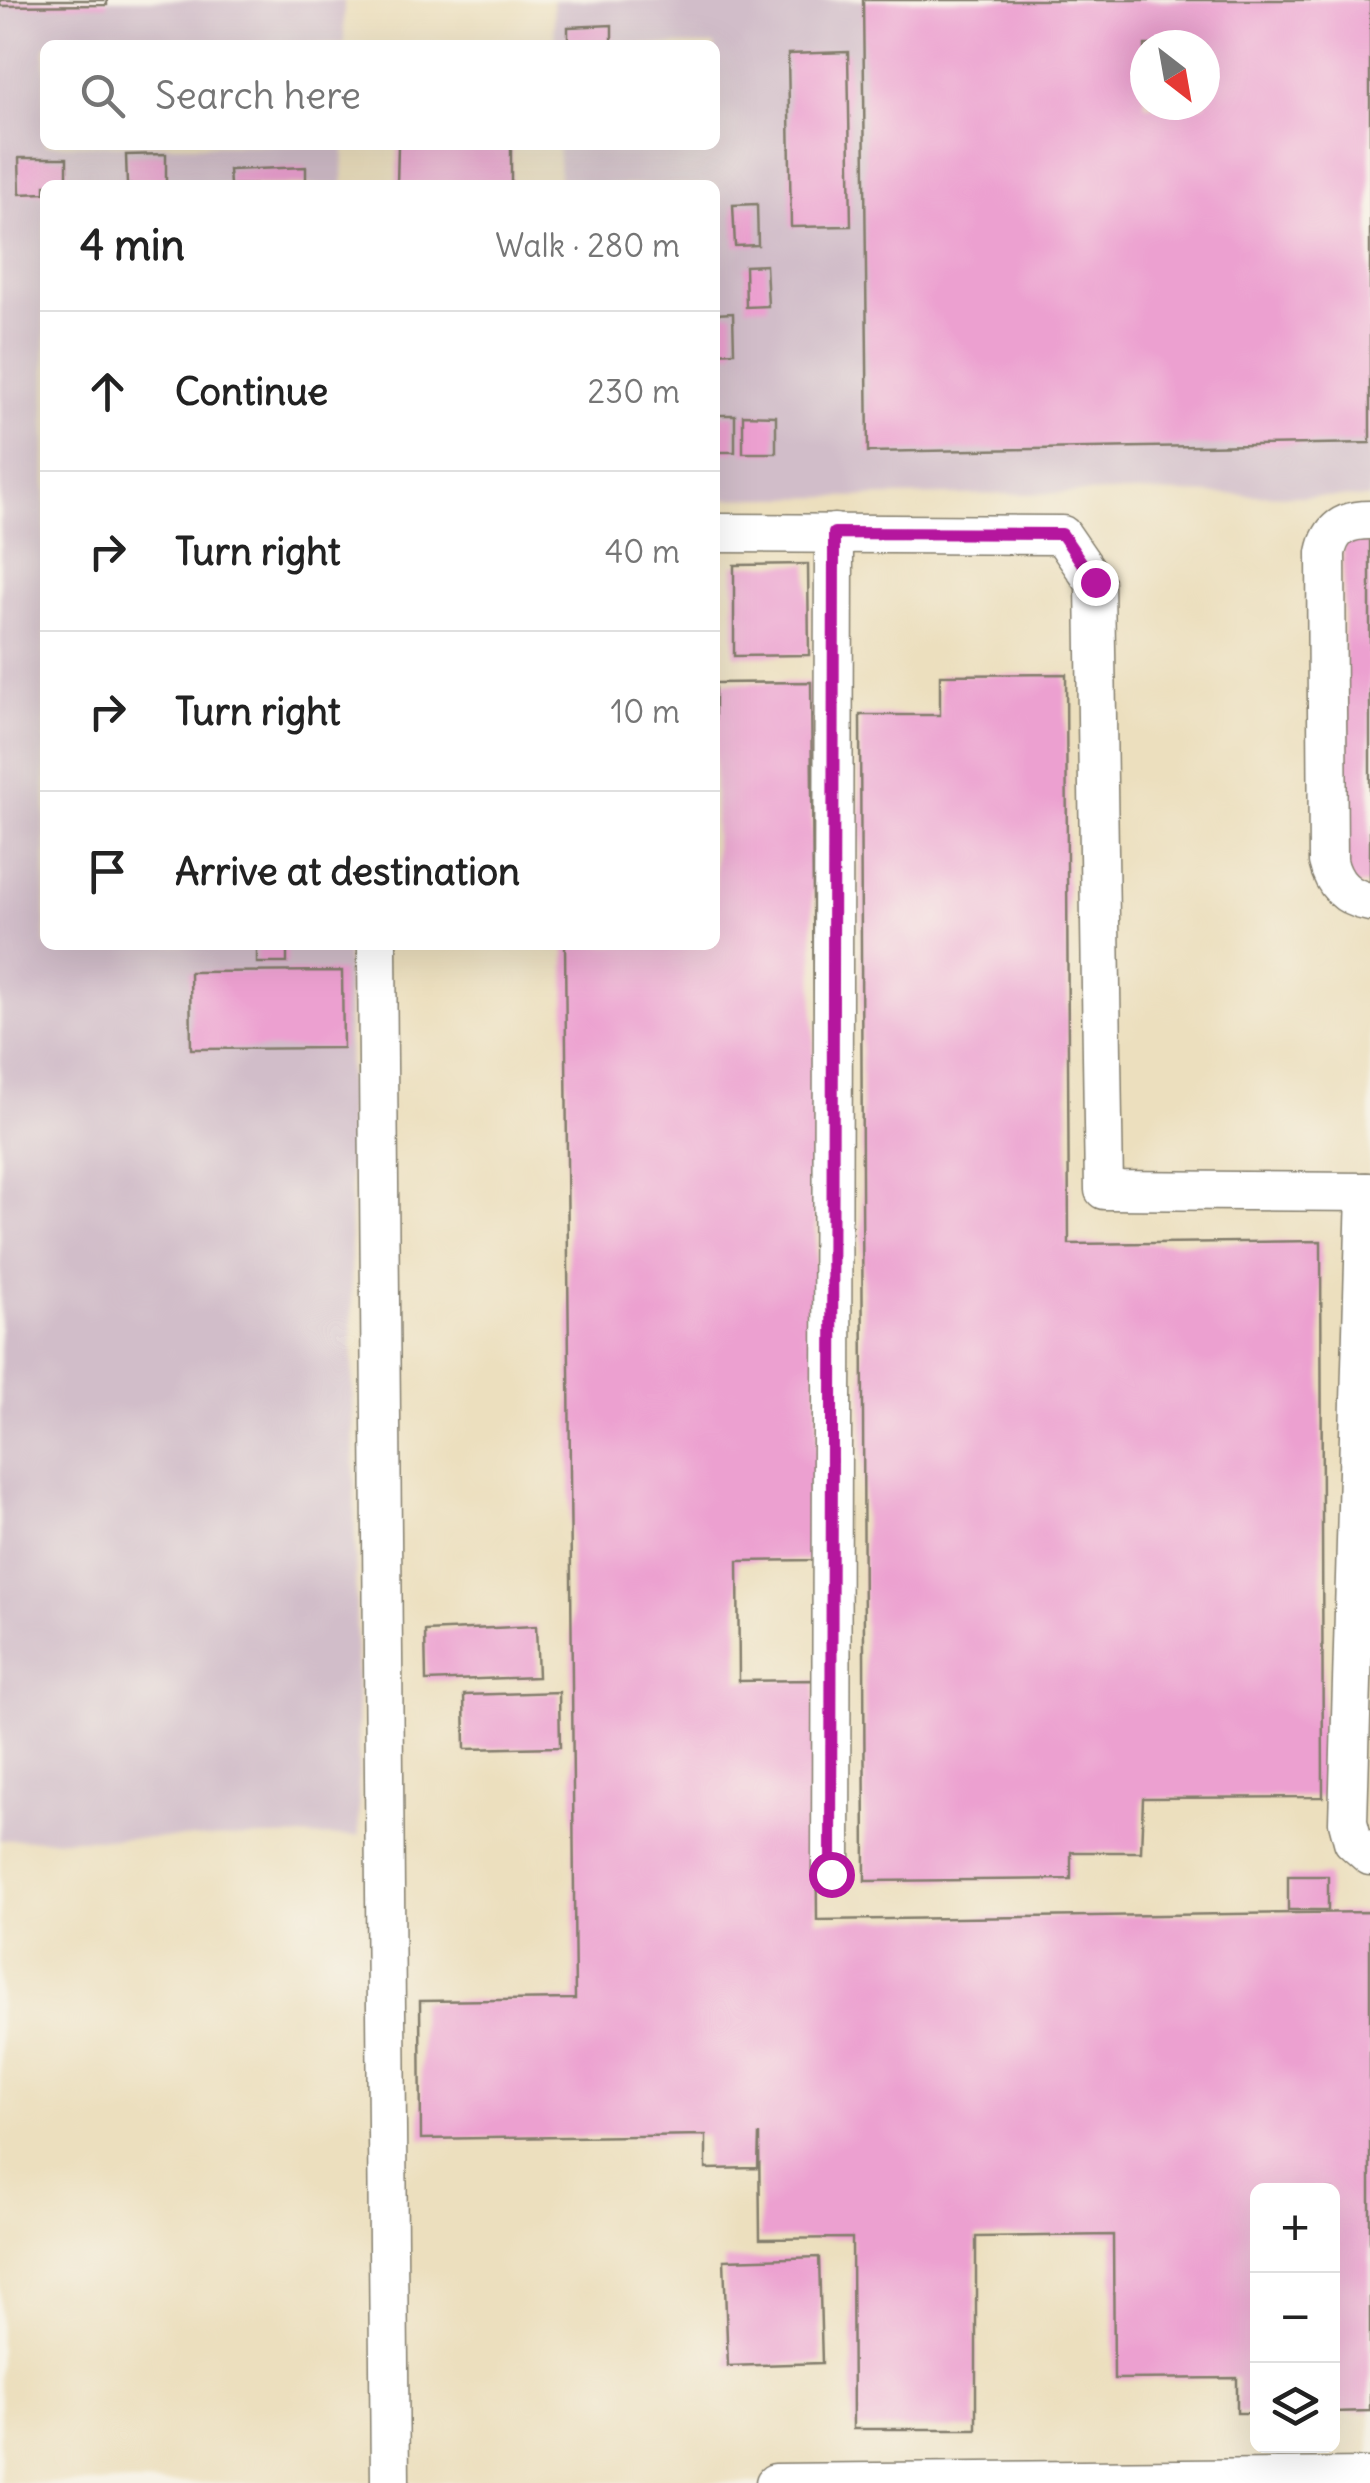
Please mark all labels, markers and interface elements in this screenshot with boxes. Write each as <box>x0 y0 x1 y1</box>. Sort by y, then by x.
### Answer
north arrow <box>1130 30 1220 120</box>
search box <box>40 40 720 150</box>
icon: search <box>75 68 130 123</box>
text: Search here <box>155 72 361 119</box>
text: 4 min <box>80 219 185 271</box>
text: Walk · 280 m <box>495 225 680 266</box>
icon: ahead <box>80 364 135 419</box>
text: Continue <box>175 368 328 415</box>
text: 230 m <box>588 371 680 412</box>
icon: right <box>80 524 135 579</box>
text: Turn right <box>175 528 341 575</box>
text: 40 m <box>605 531 680 572</box>
route end <box>1073 560 1119 606</box>
icon: right <box>80 684 135 739</box>
text: Turn right <box>175 688 341 735</box>
text: 10 m <box>611 691 680 732</box>
icon: arrive <box>80 844 135 899</box>
text: Arrive at destination <box>175 848 520 895</box>
route start <box>809 1852 855 1898</box>
map controls <box>1250 2183 1340 2453</box>
button: + <box>1250 2183 1340 2273</box>
button: − <box>1250 2273 1340 2363</box>
button: layers <box>1250 2363 1340 2453</box>

